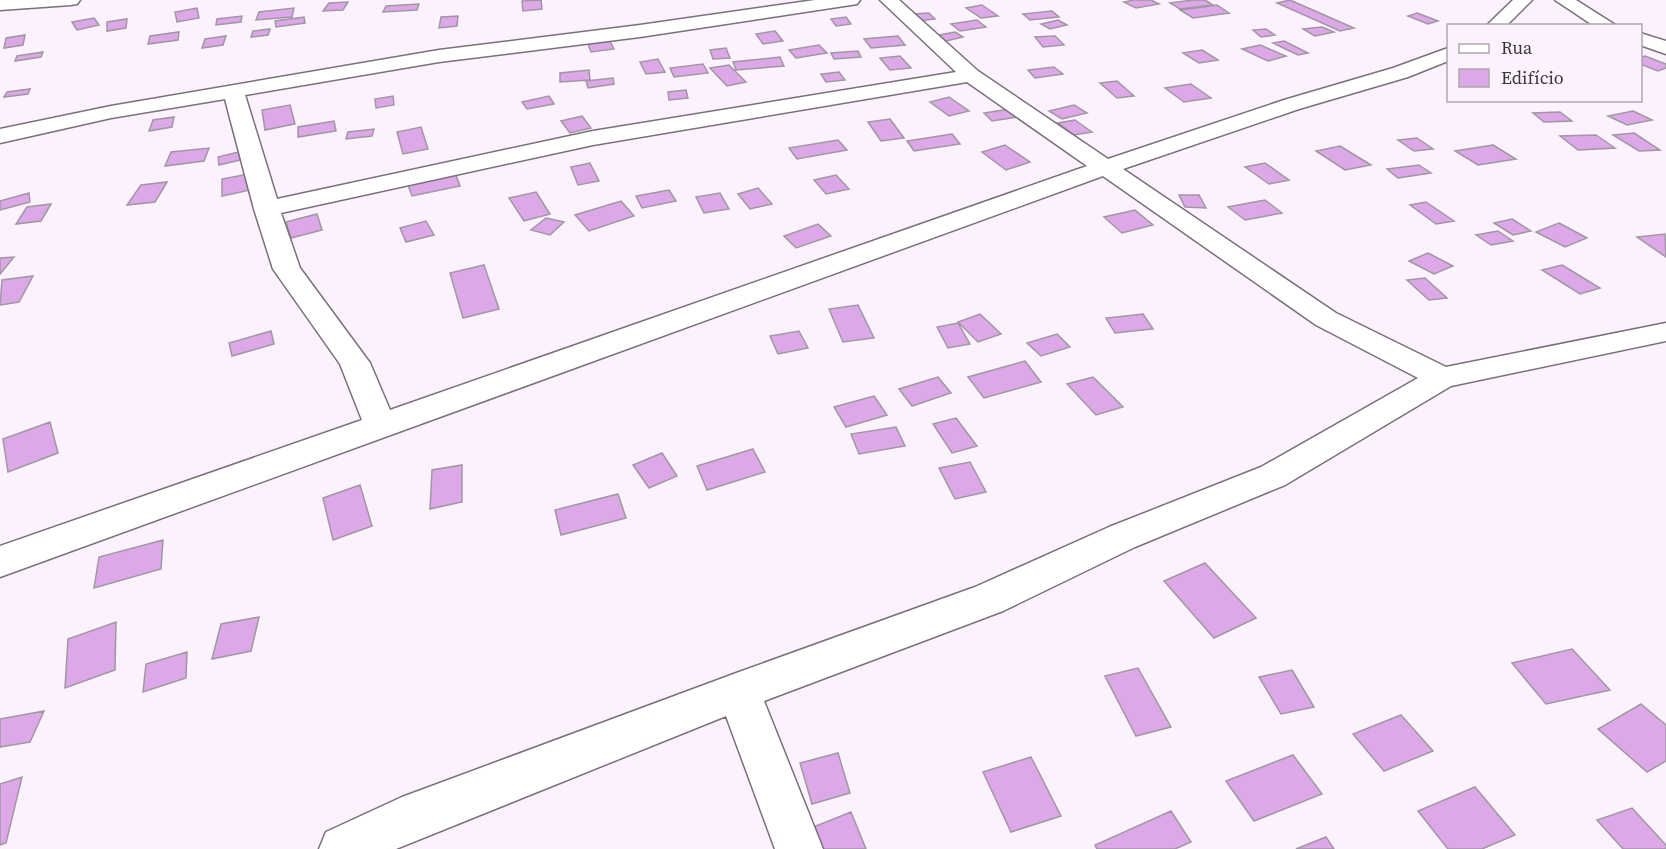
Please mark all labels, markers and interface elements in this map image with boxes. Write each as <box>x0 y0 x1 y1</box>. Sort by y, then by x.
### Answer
legend <box>1447 24 1642 102</box>
text: Rua <box>1501 35 1533 60</box>
text: Edifício <box>1501 65 1564 90</box>

